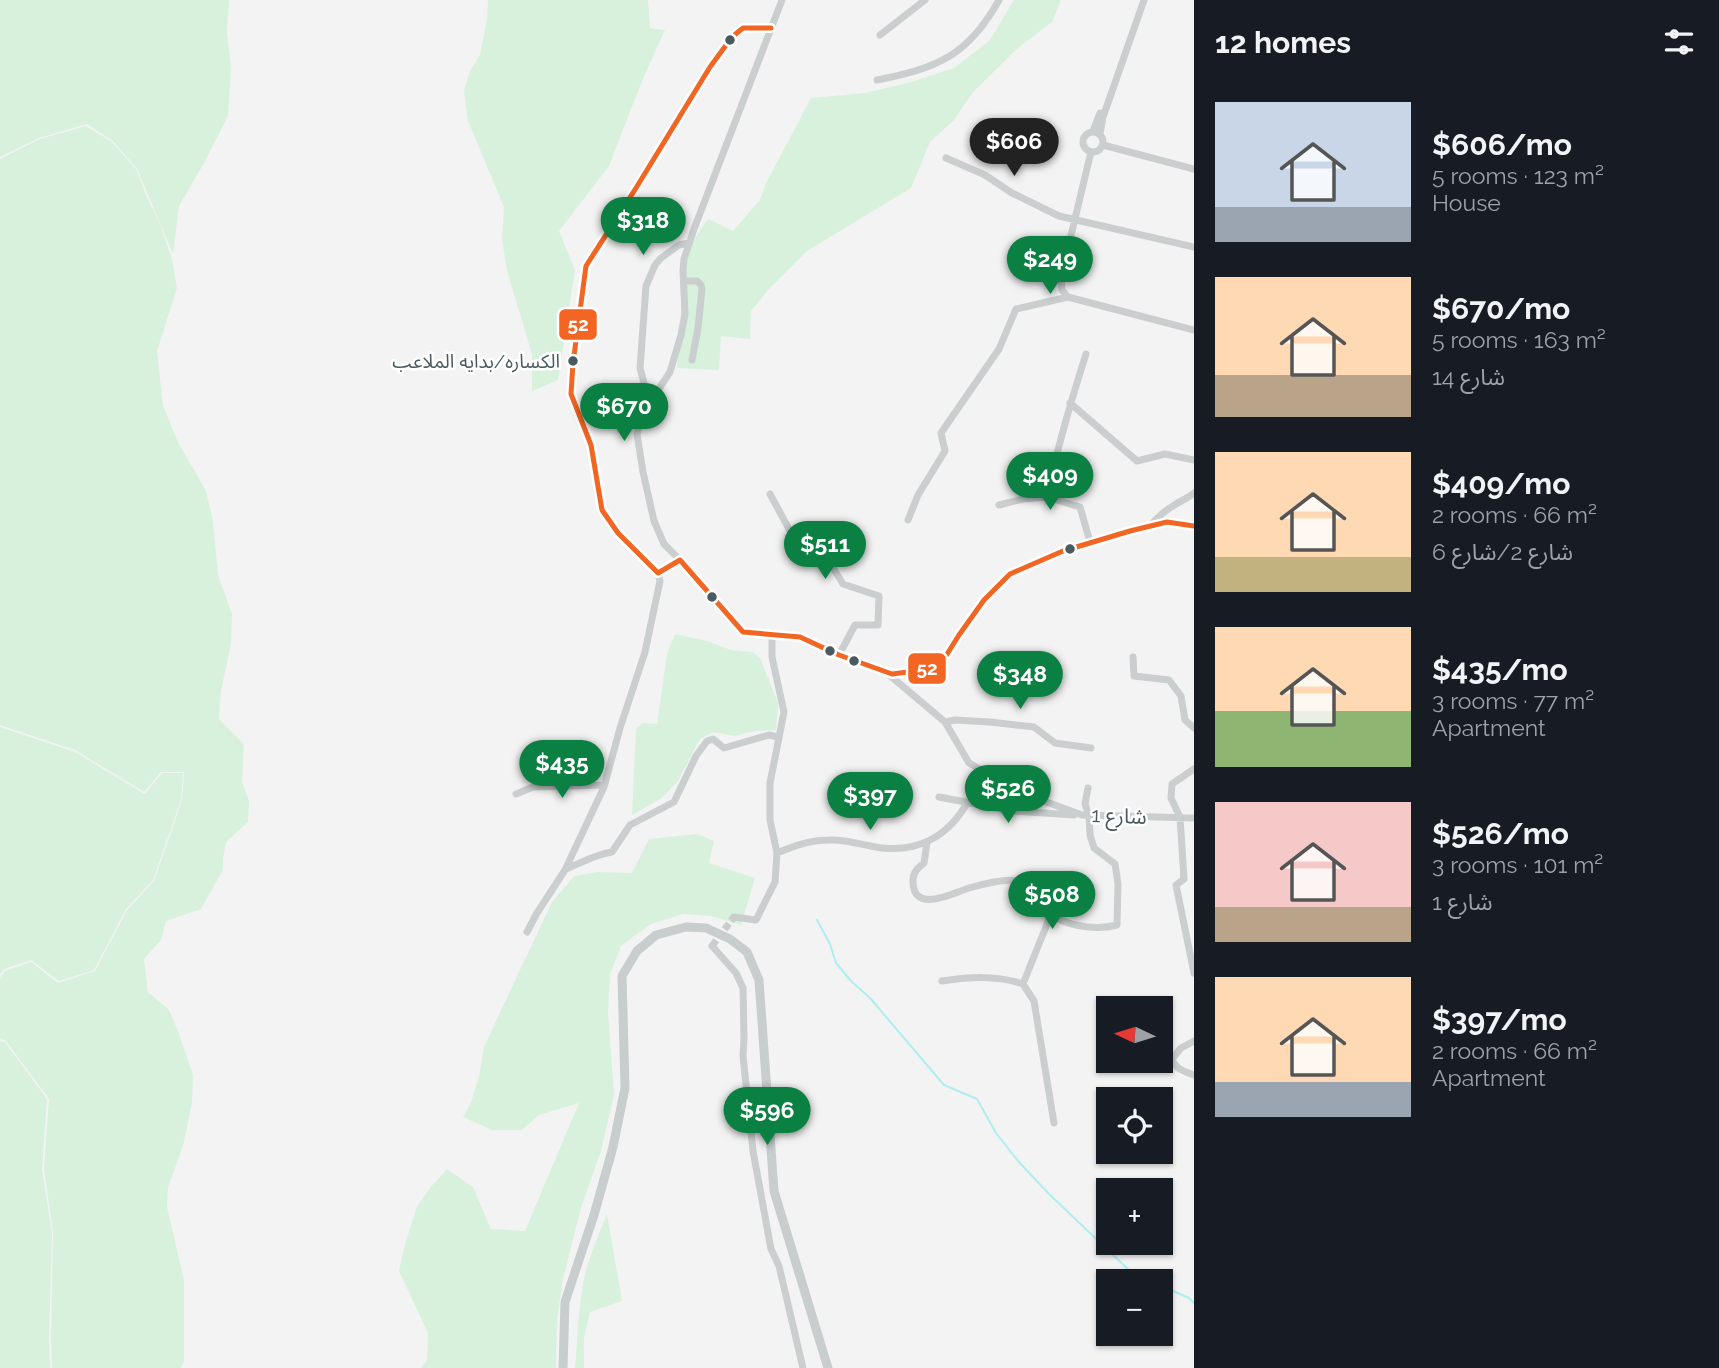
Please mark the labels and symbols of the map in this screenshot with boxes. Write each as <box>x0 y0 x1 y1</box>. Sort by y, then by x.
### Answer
unlabelled marker <box>723 33 737 47</box>
pin: $606 <box>973 118 1055 178</box>
pin: $318 <box>602 198 684 257</box>
pin: $249 <box>1009 236 1091 296</box>
line badge: 52 <box>558 308 598 341</box>
text: 52 <box>567 313 589 335</box>
place label: الكساره/بدايه الملاعب <box>392 350 560 373</box>
marker: الكساره/بدايه الملاعب <box>566 354 580 368</box>
pin: $670 <box>583 384 665 443</box>
pin: $409 <box>1009 452 1091 512</box>
pin: $511 <box>784 522 866 581</box>
unlabelled marker <box>1063 542 1077 556</box>
unlabelled marker <box>705 590 719 604</box>
unlabelled marker <box>823 644 837 658</box>
line badge: 52 <box>907 652 947 685</box>
pin: $348 <box>979 652 1061 711</box>
unlabelled marker <box>847 654 861 668</box>
text: 52 <box>916 657 938 679</box>
pin: $435 <box>521 740 603 800</box>
pin: $526 <box>967 766 1049 825</box>
pin: $397 <box>829 772 911 832</box>
street label: شارع 1 <box>1091 802 1147 832</box>
pin: $508 <box>1011 872 1093 931</box>
north arrow <box>1096 996 1172 1073</box>
pin: $596 <box>726 1088 808 1147</box>

